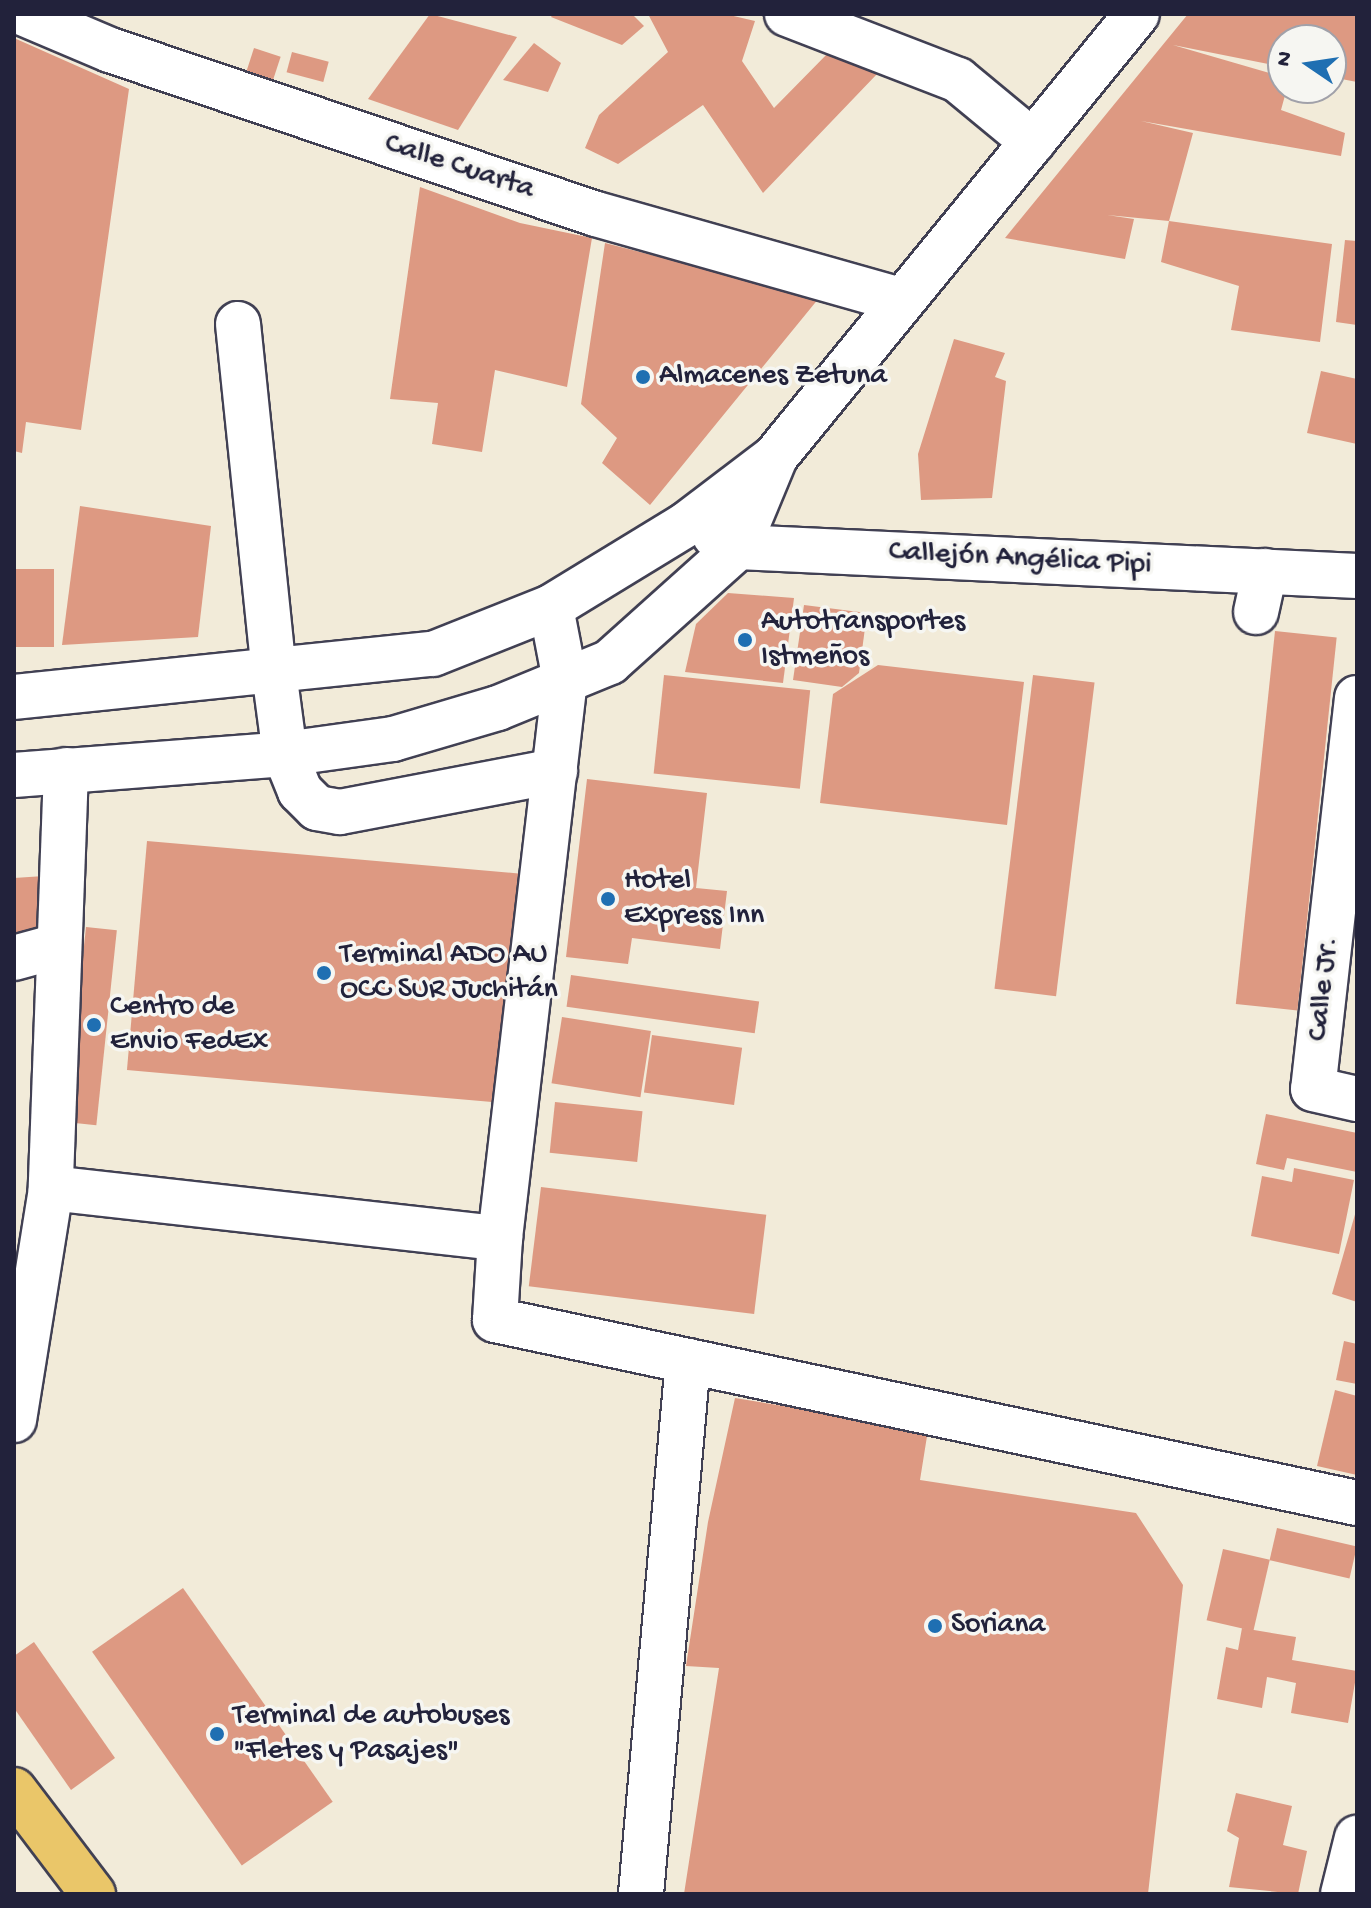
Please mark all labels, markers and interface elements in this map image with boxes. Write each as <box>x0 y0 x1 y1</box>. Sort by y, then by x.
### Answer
north arrow <box>1267 24 1347 104</box>
text: N <box>1271 49 1300 69</box>
street label: Calle Cuarta <box>380 127 538 209</box>
place label: Almacenes Zetuna <box>659 359 887 395</box>
marker: Almacenes Zetuna <box>634 368 652 386</box>
street label: Callejón Angélica Pipi <box>888 535 1152 585</box>
place label: Autotransportes Istmeños <box>761 605 965 676</box>
marker: Autotransportes Istmeños <box>736 631 754 649</box>
place label: Hotel Express Inn <box>624 864 764 934</box>
marker: Hotel Express Inn <box>599 890 617 908</box>
street label: Calle Jr. <box>1302 935 1348 1043</box>
place label: Terminal ADO AU OCC SUR Juchitán <box>340 938 558 1008</box>
marker: Terminal ADO AU OCC SUR Juchitán <box>315 964 333 982</box>
place label: Centro de Envio FedEx <box>110 990 268 1060</box>
marker: Centro de Envio FedEx <box>85 1016 103 1034</box>
place label: Soriana <box>951 1608 1045 1644</box>
marker: Soriana <box>926 1617 944 1635</box>
place label: Terminal de autobuses "Fletes y Pasajes" <box>233 1699 509 1770</box>
marker: Terminal de autobuses "Fletes y Pasajes" <box>208 1725 226 1743</box>

